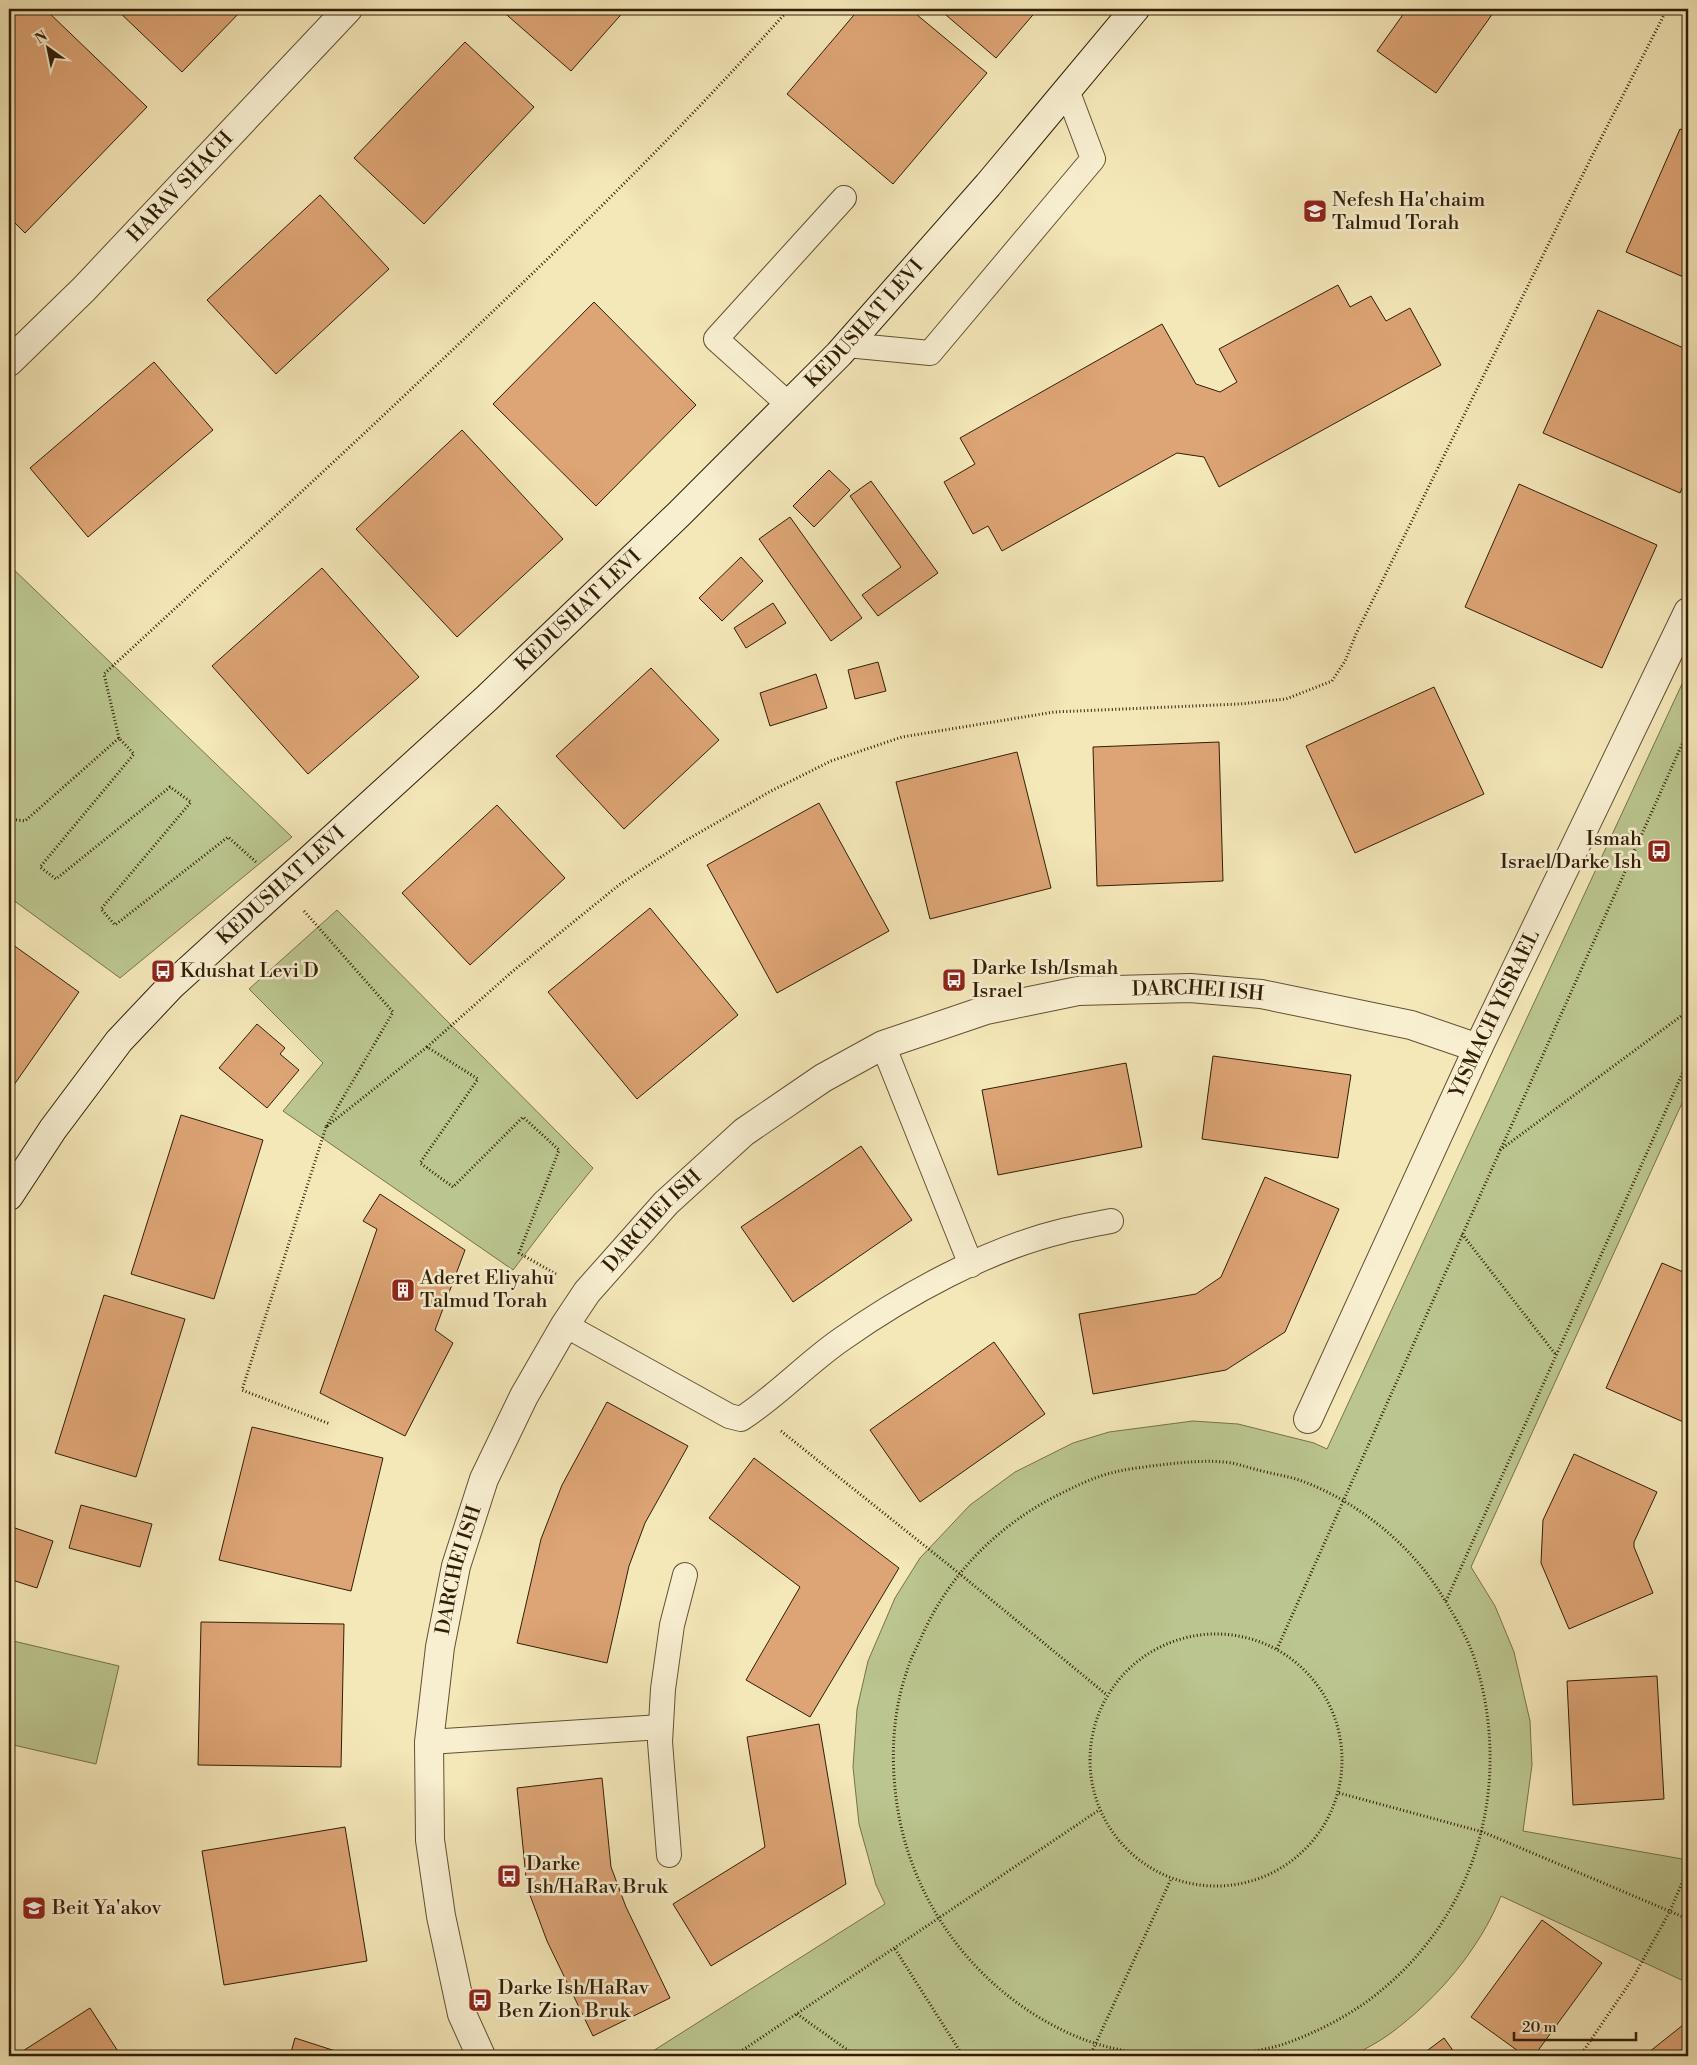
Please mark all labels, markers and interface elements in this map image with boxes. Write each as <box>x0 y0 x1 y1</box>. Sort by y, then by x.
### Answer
north arrow <box>22 22 72 72</box>
text: N <box>32 27 51 49</box>
street label: HARAV SHACH <box>122 126 239 248</box>
place label: Nefesh Ha'chaim Talmud Torah <box>1332 188 1486 236</box>
school or university icon: Nefesh Ha'chaim Talmud Torah <box>1302 198 1328 224</box>
street label: KEDUSHAT LEVI <box>800 254 929 393</box>
street label: KEDUSHAT LEVI <box>510 544 647 676</box>
street label: KEDUSHAT LEVI <box>212 821 351 950</box>
place label: Ismah Israel/Darke Ish <box>1500 827 1642 875</box>
bus stop icon: Ismah Israel/Darke Ish <box>1646 838 1672 864</box>
street label: YISMACH YISRAEL <box>1444 926 1545 1103</box>
place label: Darke Ish/Ismah Israel <box>972 956 1119 1004</box>
bus stop icon: Kdushat Levi D <box>150 958 176 984</box>
place label: Kdushat Levi D <box>180 959 319 984</box>
bus stop icon: Darke Ish/Ismah Israel <box>941 967 967 993</box>
street label: DARCHEI ISH <box>1132 975 1265 1007</box>
street label: DARCHEI ISH <box>598 1164 707 1278</box>
place label: Aderet Eliyahu Talmud Torah <box>419 1266 555 1314</box>
building icon: Aderet Eliyahu Talmud Torah <box>390 1277 416 1303</box>
street label: DARCHEI ISH <box>430 1502 487 1637</box>
place label: Darke Ish/HaRav Bruk <box>526 1852 669 1900</box>
bus stop icon: Darke Ish/HaRav Bruk <box>496 1863 522 1889</box>
school or university icon: Beit Ya'akov <box>21 1895 47 1921</box>
place label: Beit Ya'akov <box>51 1896 163 1921</box>
place label: Darke Ish/HaRav Ben Zion Bruk <box>497 1976 650 2024</box>
bus stop icon: Darke Ish/HaRav Ben Zion Bruk <box>467 1987 493 2013</box>
scale bar <box>1514 2010 1637 2042</box>
text: 20 m <box>1522 2018 1557 2037</box>

